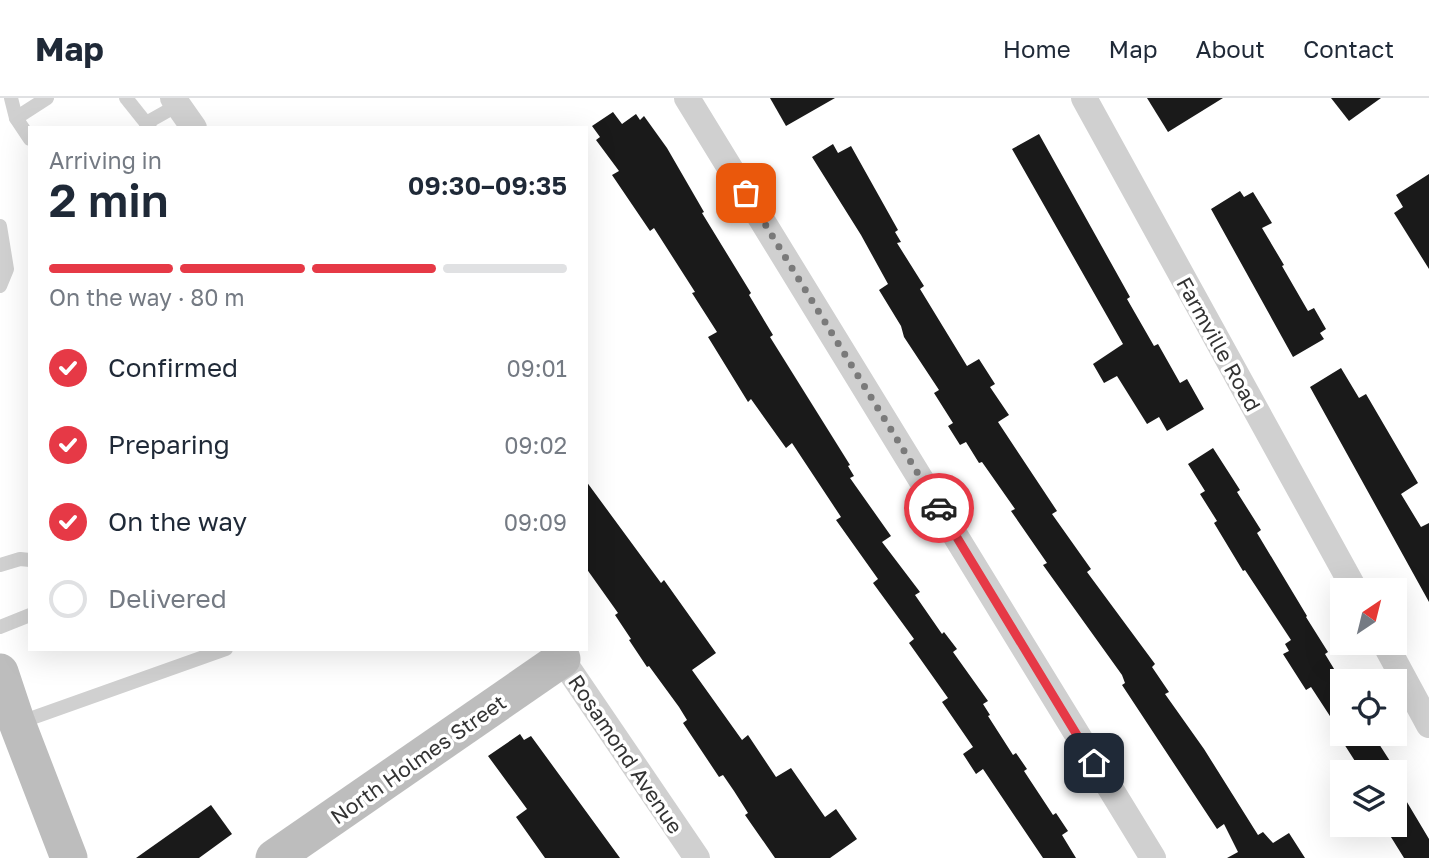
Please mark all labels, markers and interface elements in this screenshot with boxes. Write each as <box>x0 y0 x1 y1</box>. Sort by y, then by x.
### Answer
text: Map <box>35 29 104 68</box>
text: Home <box>1003 34 1071 63</box>
text: Map <box>1109 34 1158 63</box>
text: About <box>1196 34 1265 63</box>
text: Contact <box>1303 34 1394 63</box>
text: Arriving in <box>49 146 162 174</box>
pin <box>716 163 776 223</box>
text: 09:30–09:35 <box>408 170 567 201</box>
text: 2 min <box>49 172 169 227</box>
icon: bag <box>727 174 765 212</box>
street label: Farmville Road <box>1171 272 1267 416</box>
text: On the way · 80 m <box>49 283 245 311</box>
icon: check <box>49 349 87 387</box>
text: Confirmed <box>108 352 238 383</box>
text: 09:01 <box>507 354 567 382</box>
icon: check <box>49 426 87 464</box>
text: Preparing <box>108 429 230 460</box>
text: 09:02 <box>504 431 567 459</box>
courier <box>904 473 974 543</box>
icon: car <box>920 489 958 527</box>
icon: check <box>49 503 87 541</box>
text: On the way <box>108 506 247 537</box>
text: 09:09 <box>504 508 567 536</box>
north arrow <box>1330 578 1407 654</box>
map controls <box>1330 578 1407 837</box>
text: Delivered <box>108 583 227 614</box>
button: locate <box>1330 669 1407 746</box>
street label: Rosamond Avenue <box>563 670 689 838</box>
street label: North Holmes Street <box>325 689 511 829</box>
pin <box>1064 733 1124 793</box>
icon: home <box>1075 744 1113 782</box>
button: layers <box>1330 760 1407 837</box>

